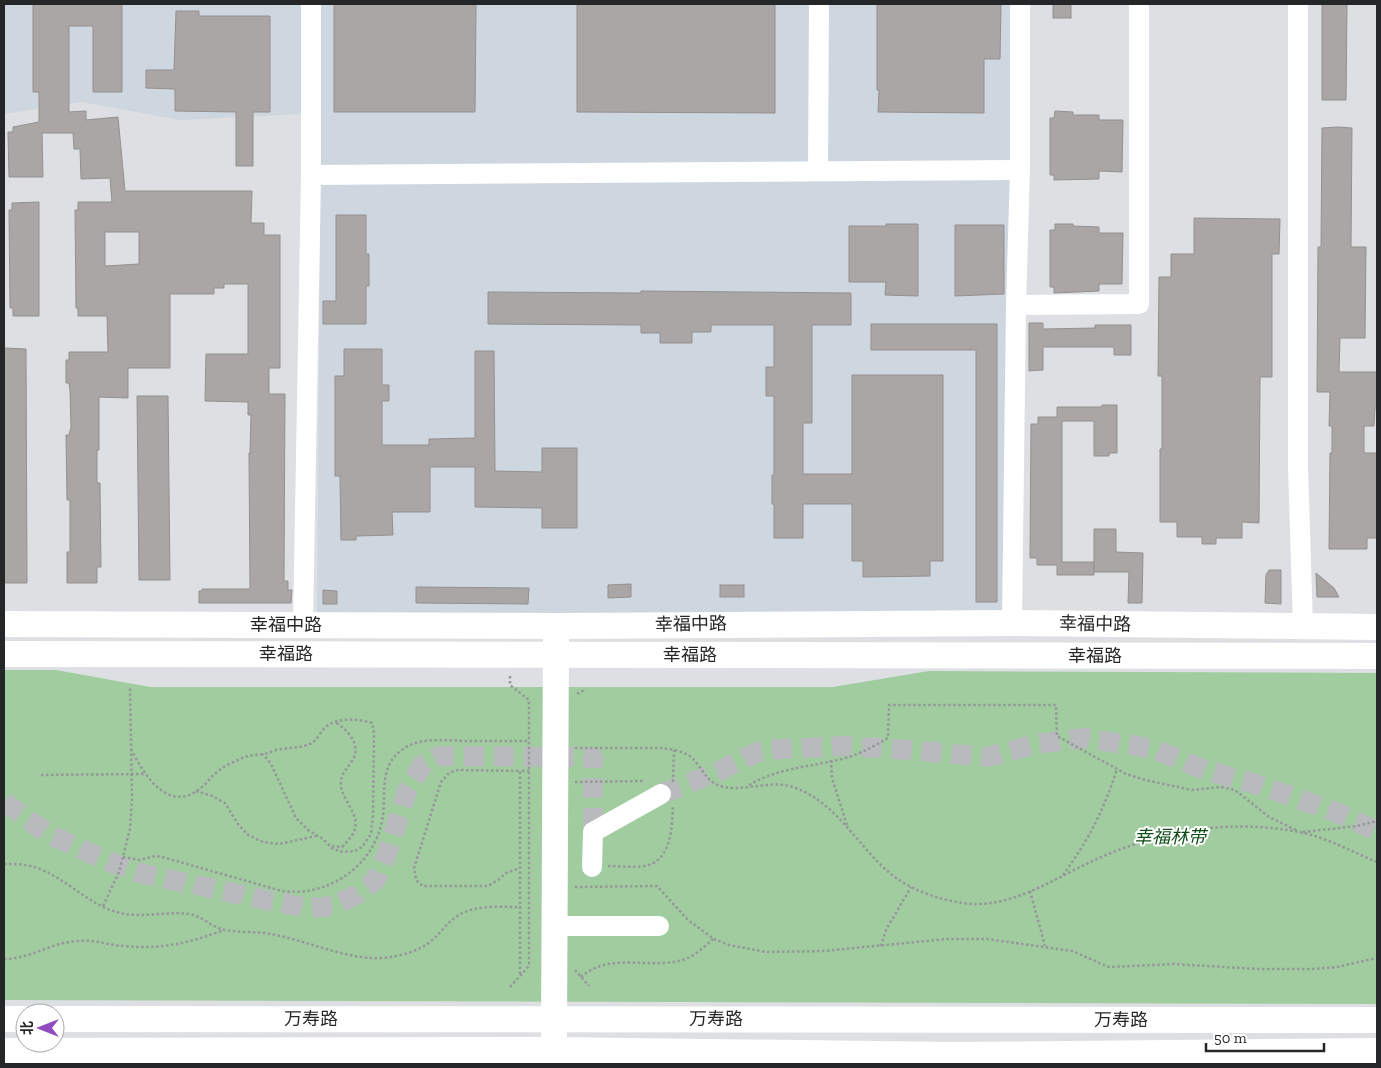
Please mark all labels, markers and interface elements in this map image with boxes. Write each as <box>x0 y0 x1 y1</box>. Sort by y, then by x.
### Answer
street label: 幸福中路 <box>655 612 727 636</box>
street label: 幸福中路 <box>1059 612 1131 636</box>
street label: 幸福中路 <box>250 614 322 636</box>
street label: 幸福路 <box>259 643 313 665</box>
street label: 幸福路 <box>663 644 717 666</box>
street label: 幸福路 <box>1068 645 1122 667</box>
park label: 幸福林带 <box>1134 826 1209 848</box>
north arrow <box>15 1003 65 1053</box>
street label: 万寿路 <box>284 1008 338 1030</box>
street label: 万寿路 <box>689 1008 743 1030</box>
street label: 万寿路 <box>1094 1009 1148 1031</box>
scale bar <box>1206 1020 1324 1052</box>
text: 北 <box>19 1021 36 1035</box>
text: 50 m <box>1214 1029 1247 1047</box>

